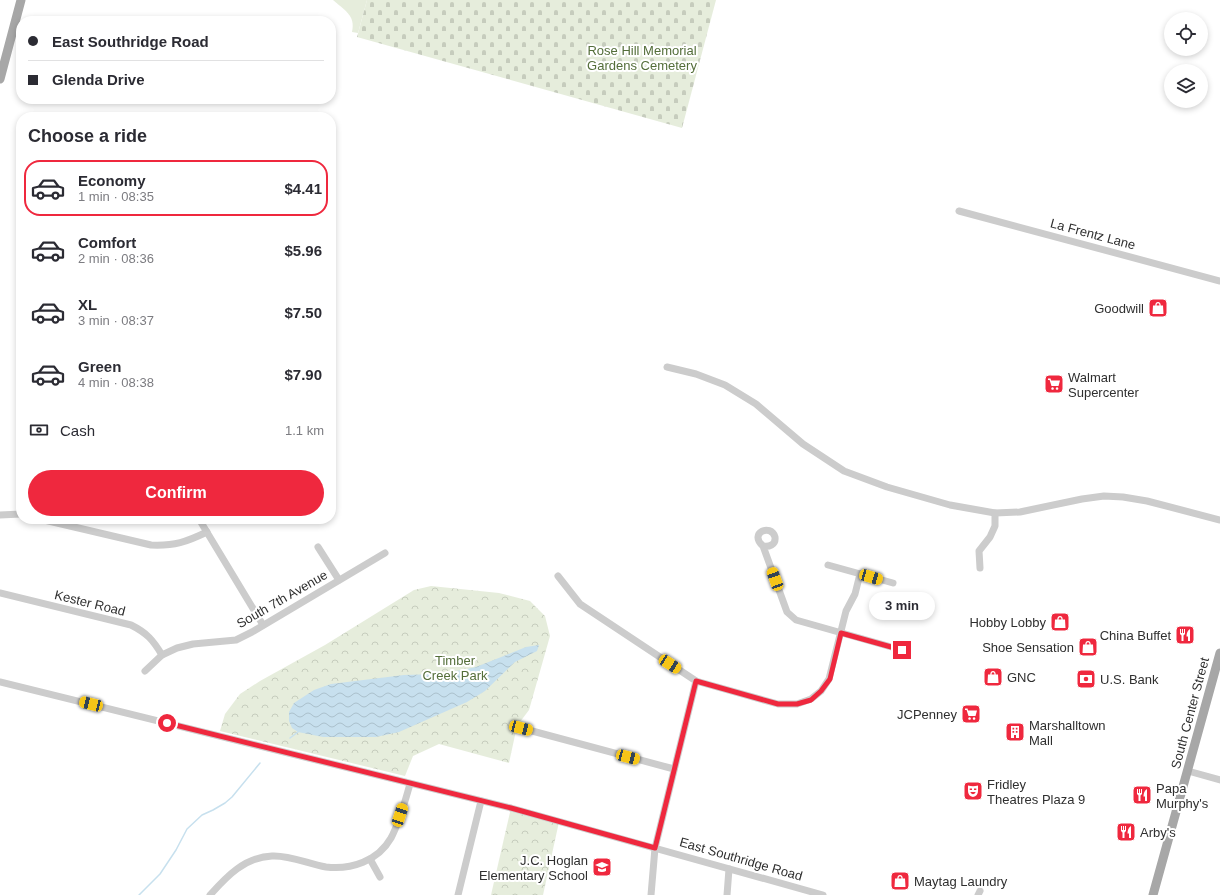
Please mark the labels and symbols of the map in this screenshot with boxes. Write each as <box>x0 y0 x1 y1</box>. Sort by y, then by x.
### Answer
park label: Rose Hill Memorial Gardens Cemetery <box>587 43 697 73</box>
street label: La Frentz Lane <box>1049 215 1137 253</box>
shop icon: Goodwill <box>1147 297 1169 319</box>
place label: Goodwill <box>1094 301 1144 316</box>
place label: Walmart Supercenter <box>1068 370 1139 400</box>
supermarket icon: Walmart Supercenter <box>1043 373 1065 395</box>
car <box>765 566 785 592</box>
street label: South 7th Avenue <box>234 567 330 631</box>
car <box>858 568 884 586</box>
street label: Kester Road <box>53 587 127 619</box>
callout: 3 min <box>869 592 935 620</box>
shop icon: Hobby Lobby <box>1049 611 1071 633</box>
place label: Hobby Lobby <box>969 615 1046 630</box>
restaurant icon: China Buffet <box>1174 624 1196 646</box>
place label: China Buffet <box>1100 628 1171 643</box>
shop icon: Shoe Sensation <box>1077 636 1099 658</box>
place label: Shoe Sensation <box>982 640 1074 655</box>
route end <box>893 641 911 659</box>
car <box>657 652 683 676</box>
park label: Timber Creek Park <box>422 653 488 683</box>
street label: South Center Street <box>1168 655 1212 770</box>
shop icon: GNC <box>982 666 1004 688</box>
bank icon: U.S. Bank <box>1075 668 1097 690</box>
place label: GNC <box>1007 670 1036 685</box>
place label: U.S. Bank <box>1100 672 1159 687</box>
car <box>78 695 104 713</box>
supermarket icon: JCPenney <box>960 703 982 725</box>
place label: JCPenney <box>897 707 957 722</box>
route start <box>158 714 176 732</box>
place label: Marshalltown Mall <box>1029 718 1106 748</box>
car <box>508 719 534 737</box>
building icon: Marshalltown Mall <box>1004 721 1026 743</box>
car <box>615 748 641 766</box>
place label: Fridley Theatres Plaza 9 <box>987 777 1085 807</box>
theatre icon: Fridley Theatres Plaza 9 <box>962 780 984 802</box>
place label: Papa Murphy's <box>1156 781 1209 811</box>
restaurant icon: Papa Murphy's <box>1131 784 1153 806</box>
car <box>391 802 409 828</box>
restaurant icon: Arby's <box>1115 821 1137 843</box>
place label: Arby's <box>1140 825 1176 840</box>
street label: East Southridge Road <box>678 834 804 884</box>
place label: J.C. Hoglan Elementary School <box>479 853 588 883</box>
school or university icon: J.C. Hoglan Elementary School <box>591 856 613 878</box>
shop icon: Maytag Laundry <box>889 870 911 892</box>
place label: Maytag Laundry <box>914 874 1008 889</box>

